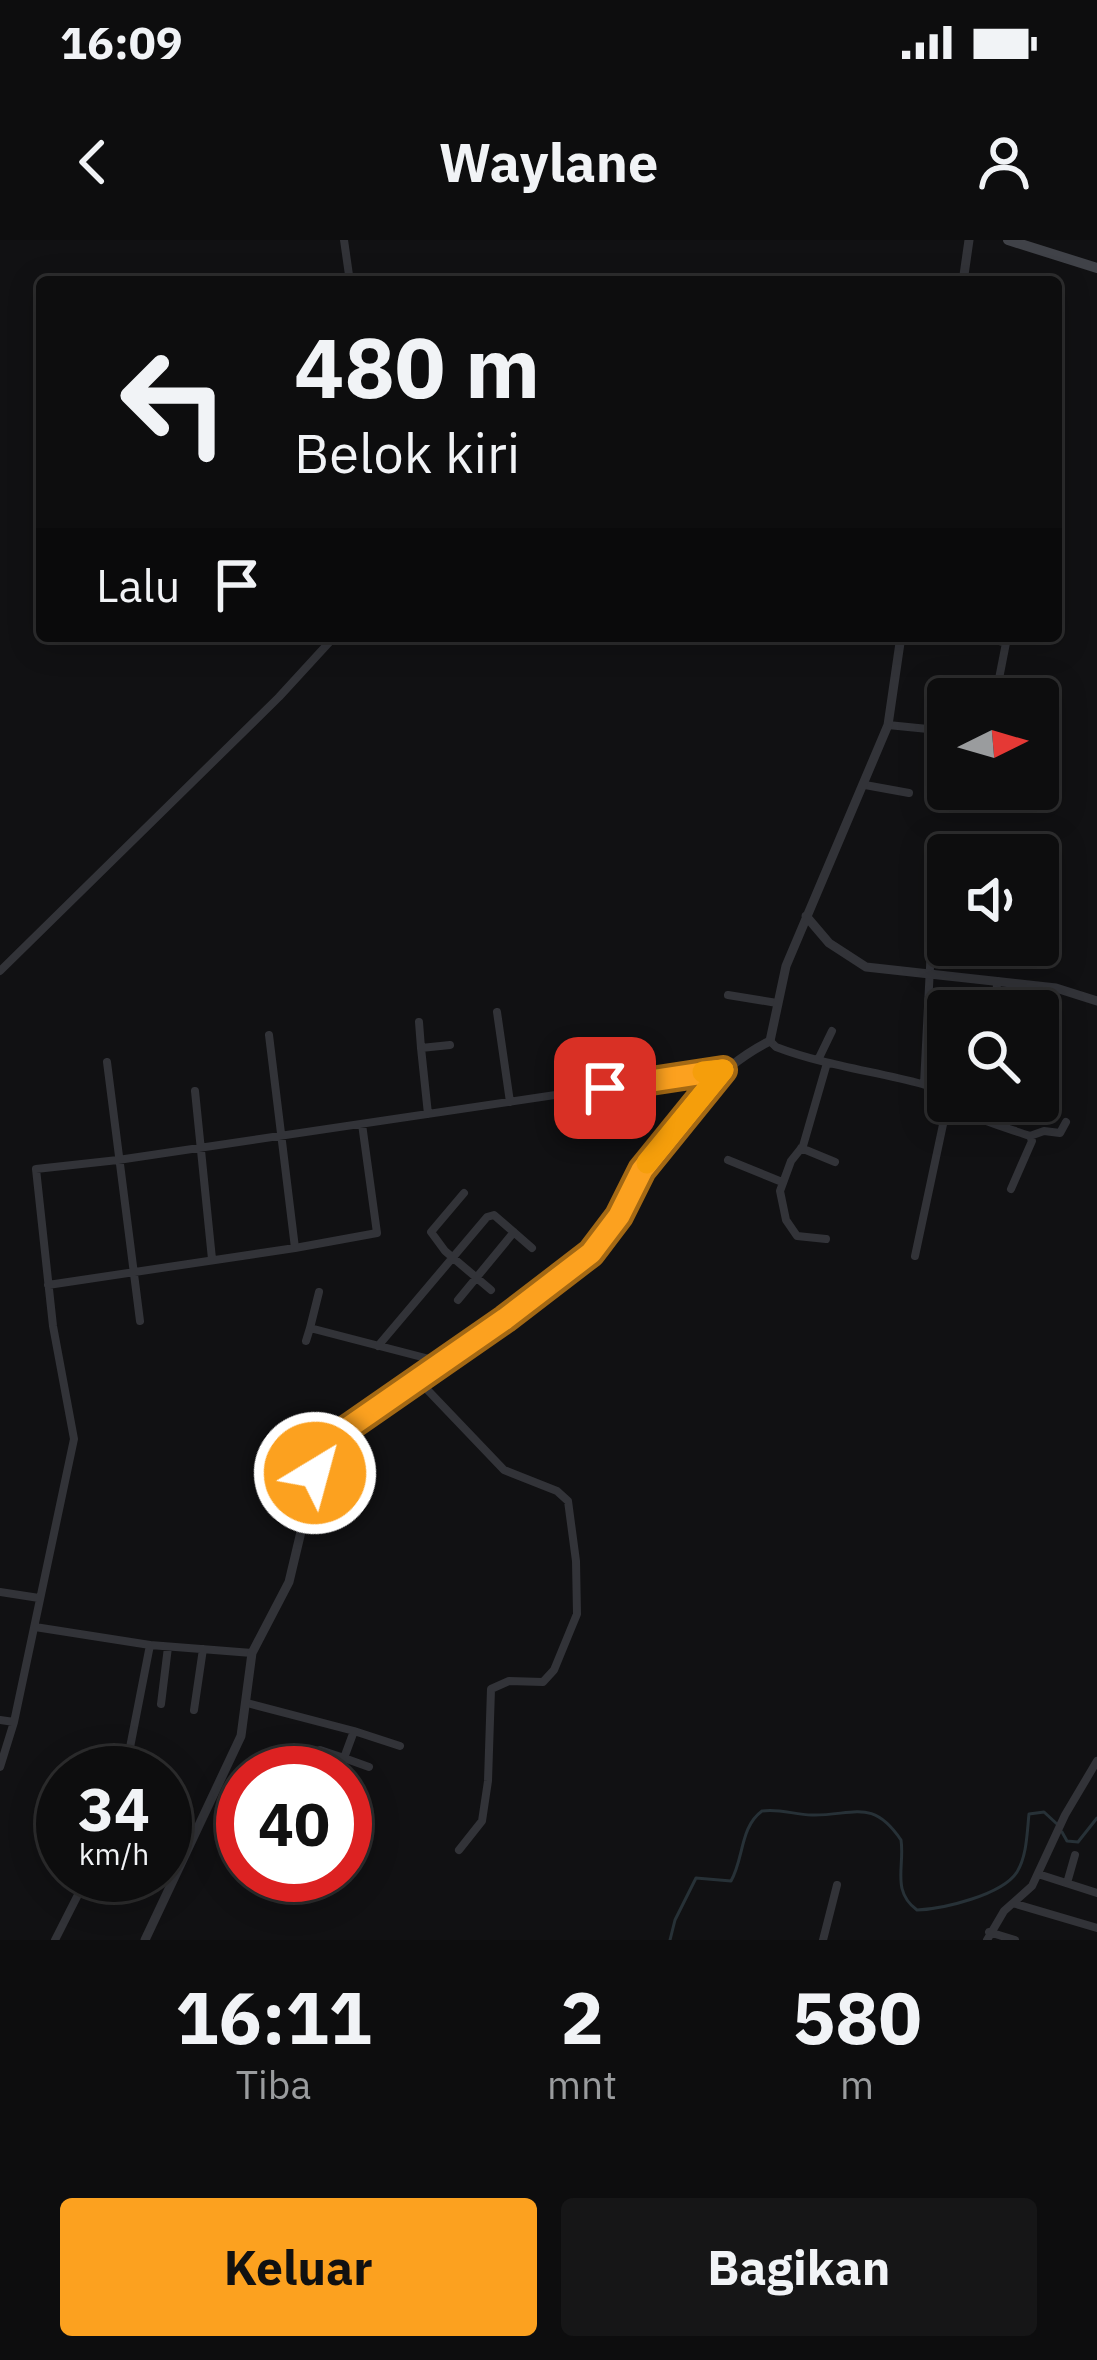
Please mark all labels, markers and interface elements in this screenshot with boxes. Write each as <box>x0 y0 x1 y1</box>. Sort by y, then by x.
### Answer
text: 16:09 <box>60 13 183 71</box>
text: Waylane <box>439 127 658 197</box>
icon: back <box>60 129 126 195</box>
icon: person <box>971 129 1037 195</box>
text: 480 m <box>294 312 540 421</box>
icon: left <box>96 324 252 480</box>
text: Belok kiri <box>294 418 520 488</box>
icon: arrive <box>204 552 270 618</box>
text: Lalu <box>96 556 180 614</box>
north arrow <box>927 678 1059 810</box>
map controls <box>927 678 1059 1122</box>
button: sound <box>927 834 1059 966</box>
button: search <box>927 990 1059 1122</box>
pin <box>554 1037 656 1139</box>
icon: arrive <box>572 1055 638 1121</box>
position arrow <box>252 1410 378 1536</box>
speed limit sign: 40 <box>216 1746 372 1902</box>
text: 34 <box>78 1769 150 1848</box>
text: km/h <box>79 1834 149 1873</box>
text: 16:11 <box>175 1970 372 2064</box>
text: 2 <box>560 1970 604 2064</box>
text: 580 <box>792 1970 922 2064</box>
text: Tiba <box>236 2059 311 2110</box>
text: mnt <box>547 2059 617 2110</box>
text: m <box>840 2059 874 2110</box>
button: Keluar <box>60 2198 537 2336</box>
button: Bagikan <box>561 2198 1037 2336</box>

